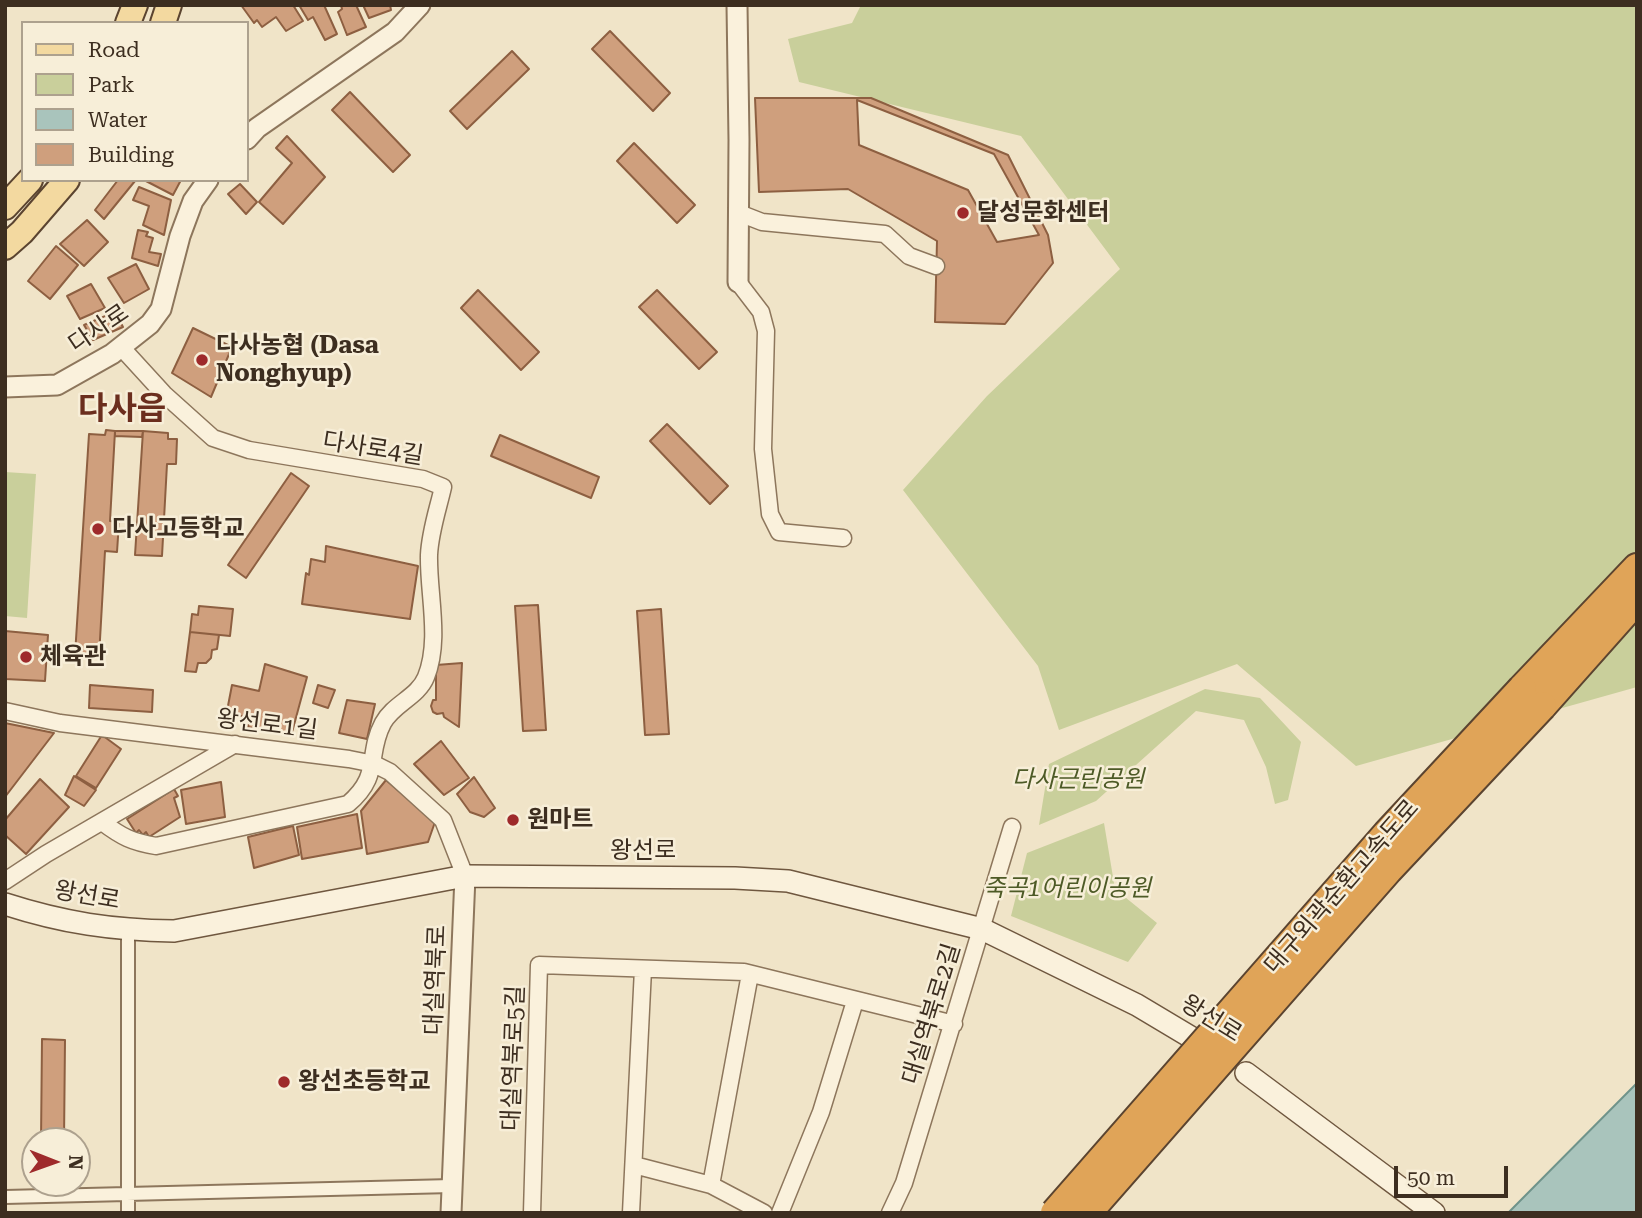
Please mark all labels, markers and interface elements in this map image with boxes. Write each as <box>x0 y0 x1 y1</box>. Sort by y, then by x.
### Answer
legend <box>21 21 248 182</box>
text: Road <box>88 38 140 62</box>
text: Park <box>88 73 134 97</box>
text: Water <box>88 108 147 132</box>
text: Building <box>88 143 174 167</box>
place label: 달성문화센터 <box>977 199 1109 227</box>
marker: 달성문화센터 <box>955 205 971 221</box>
street label: 다사로 <box>63 299 135 359</box>
place label: 다사농협 (Dasa Nonghyup) <box>216 332 379 388</box>
marker: 다사농협 (Dasa Nonghyup) <box>194 352 210 368</box>
district label: 다사읍 <box>78 391 166 429</box>
street label: 다사로4길 <box>320 427 426 471</box>
place label: 다사고등학교 <box>112 515 244 543</box>
marker: 다사고등학교 <box>90 521 106 537</box>
place label: 체육관 <box>40 643 106 671</box>
marker: 체육관 <box>18 649 34 665</box>
street label: 왕선로1길 <box>215 705 319 745</box>
park label: 다사근린공원 <box>1012 766 1144 794</box>
street label: 대구외곽순환고속도로 <box>1259 794 1425 980</box>
place label: 원마트 <box>527 806 593 834</box>
marker: 원마트 <box>505 812 521 828</box>
street label: 왕선로 <box>610 837 676 865</box>
park label: 죽곡1어린이공원 <box>983 875 1151 903</box>
street label: 왕선로 <box>52 876 122 916</box>
street label: 대실역북로 <box>420 924 452 1036</box>
street label: 대실역북로2길 <box>897 940 967 1088</box>
street label: 대실역북로5길 <box>497 985 531 1131</box>
street label: 왕선로 <box>1175 989 1247 1049</box>
place label: 왕선초등학교 <box>298 1068 430 1096</box>
marker: 왕선초등학교 <box>276 1074 292 1090</box>
north arrow <box>21 1127 91 1197</box>
scale bar <box>1397 1152 1511 1196</box>
text: N <box>64 1155 87 1170</box>
text: 50 m <box>1407 1166 1455 1190</box>

